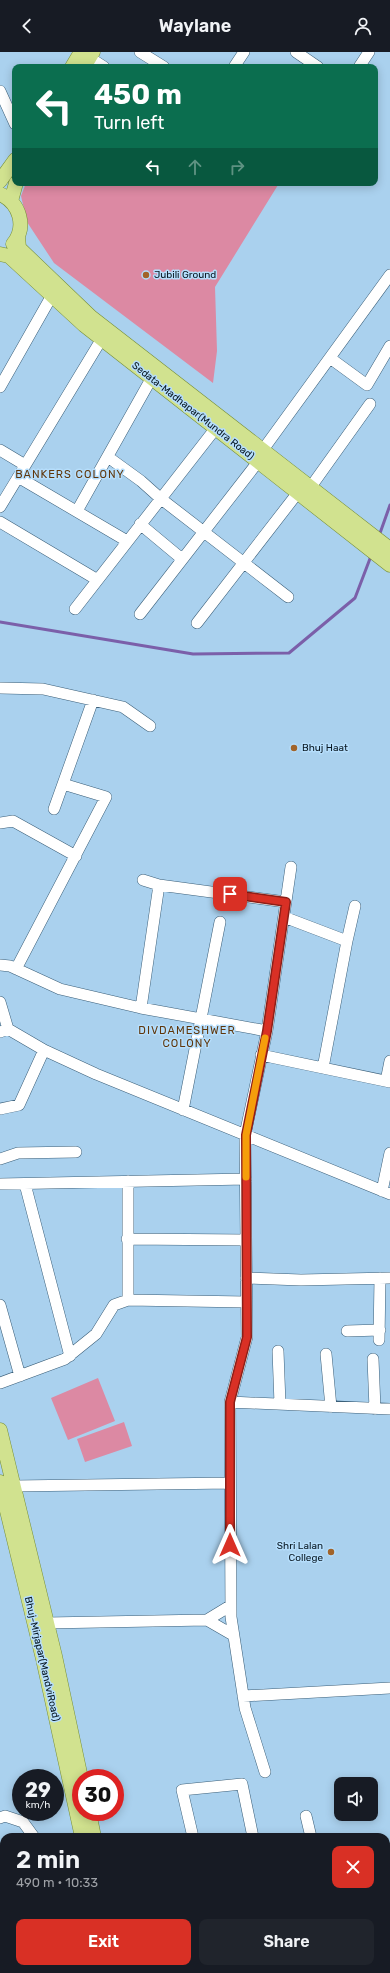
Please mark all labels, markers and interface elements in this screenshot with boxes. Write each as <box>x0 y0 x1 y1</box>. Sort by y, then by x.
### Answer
icon: back <box>16 15 38 37</box>
text: Waylane <box>159 15 231 37</box>
icon: person <box>352 15 374 37</box>
text: 450 m <box>94 78 182 111</box>
icon: left <box>28 80 80 132</box>
text: Turn left <box>94 112 164 134</box>
icon: left <box>142 156 164 178</box>
icon: ahead <box>184 156 206 178</box>
icon: right <box>226 156 248 178</box>
place label: Jubili Ground <box>154 269 216 281</box>
marker: Jubili Ground <box>141 270 151 280</box>
street label: Sedata-Madhapar(Mundra Road) <box>129 360 257 462</box>
district label: BANKERS COLONY <box>15 468 125 481</box>
place label: Bhuj Haat <box>302 742 348 754</box>
marker: Bhuj Haat <box>289 743 299 753</box>
pin <box>213 877 247 911</box>
icon: arrive <box>219 883 241 905</box>
district label: DIVDAMESHWER COLONY <box>138 1024 236 1050</box>
position arrow <box>209 1524 251 1566</box>
place label: Shri Lalan College <box>277 1540 323 1564</box>
marker: Shri Lalan College <box>326 1547 336 1557</box>
street label: Bhuj-Mirjapar(MandviRoad) <box>22 1596 62 1722</box>
speed limit sign: 30 <box>72 1769 124 1821</box>
map controls <box>334 1777 378 1821</box>
button: sound <box>334 1777 378 1821</box>
text: 29 <box>25 1778 51 1802</box>
text: km/h <box>26 1799 50 1811</box>
text: 2 min <box>16 1846 80 1874</box>
button: close <box>332 1846 374 1888</box>
text: 490 m · 10:33 <box>16 1875 98 1890</box>
button: Exit <box>16 1919 191 1965</box>
button: Share <box>199 1919 374 1965</box>

